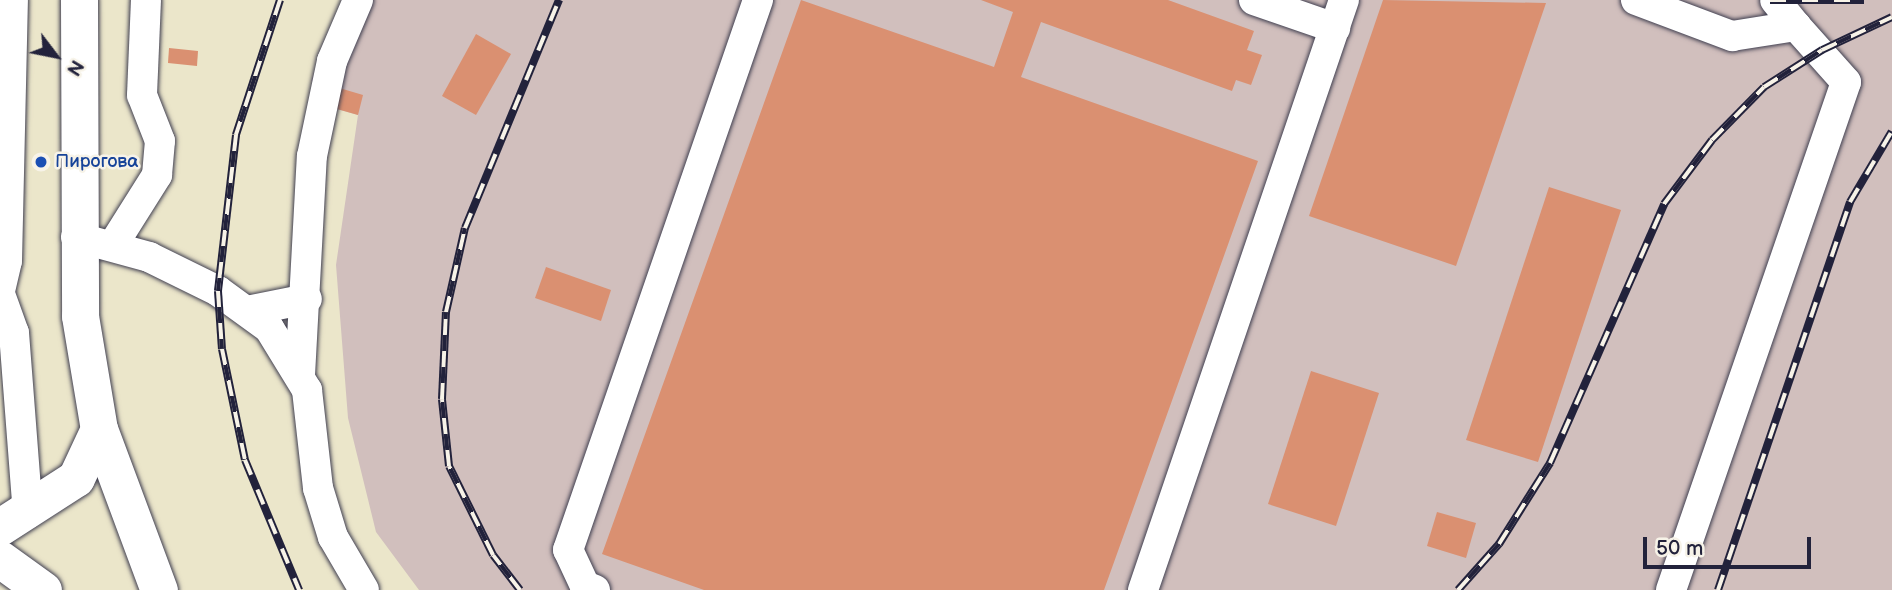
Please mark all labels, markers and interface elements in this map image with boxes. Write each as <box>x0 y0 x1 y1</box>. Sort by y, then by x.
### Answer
north arrow <box>21 21 91 91</box>
text: N <box>61 55 88 80</box>
place label: Пирогова <box>55 151 139 173</box>
marker: Пирогова <box>33 154 49 170</box>
scale bar <box>1647 524 1815 568</box>
text: 50 m <box>1656 536 1703 561</box>

